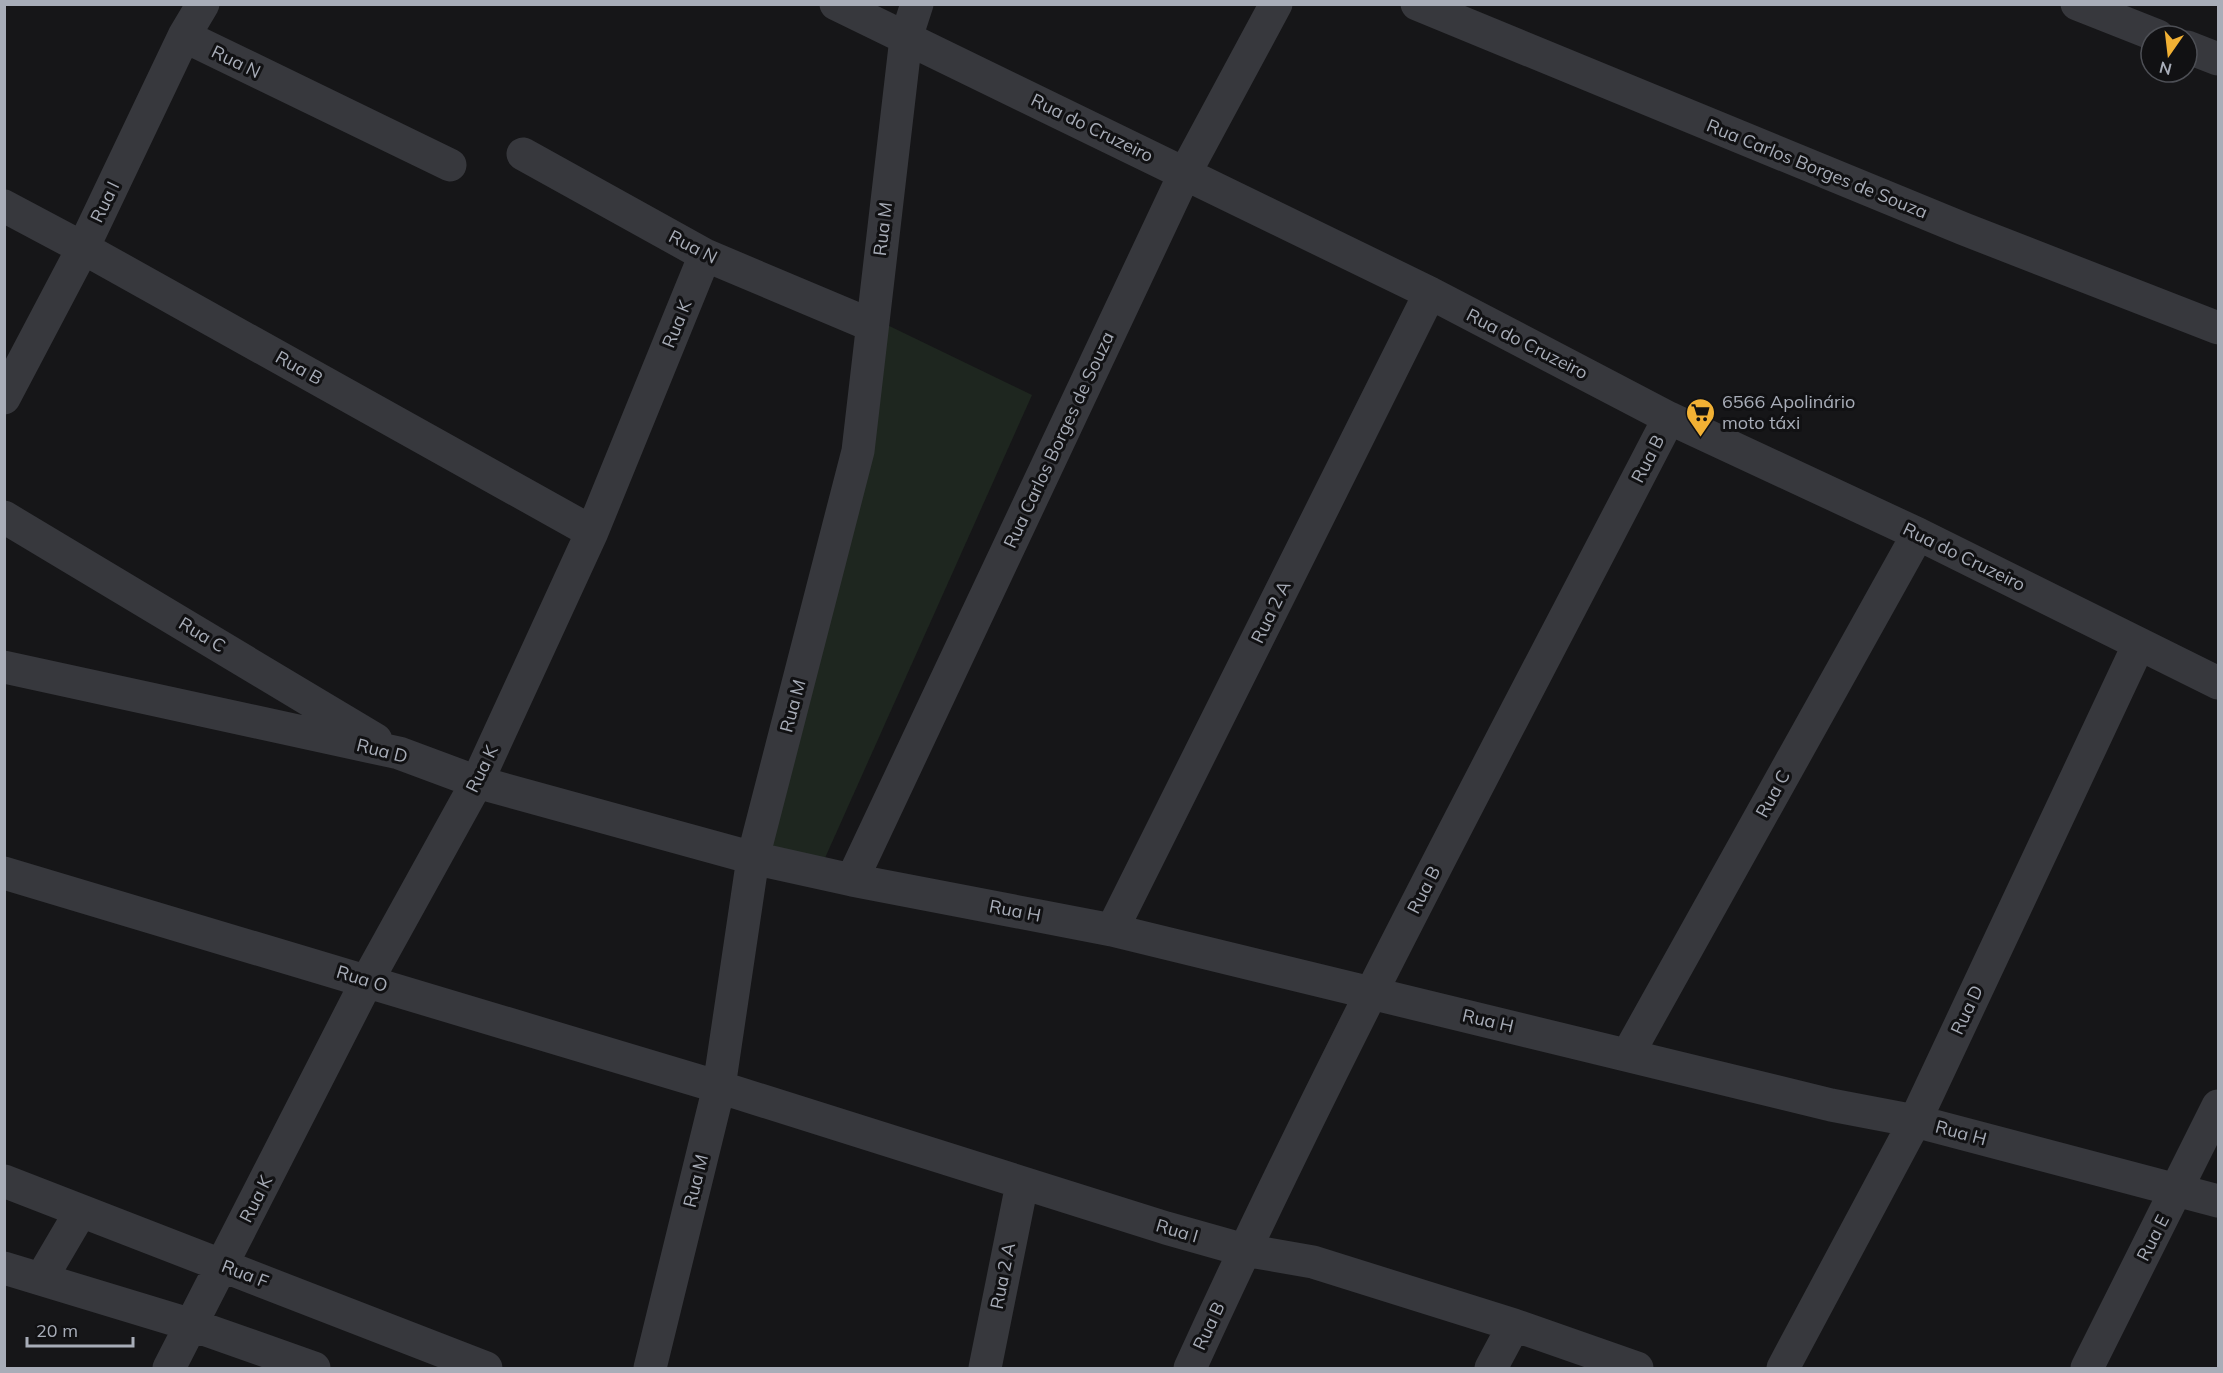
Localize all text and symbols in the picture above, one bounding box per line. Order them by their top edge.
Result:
north arrow [2139,24,2199,84]
street label: Rua N [208,40,265,83]
text: N [2157,57,2174,80]
street label: Rua do Cruzeiro [1027,88,1157,167]
street label: Rua Carlos Borges de Souza [1703,114,1931,223]
street label: Rua I [85,177,124,226]
street label: Rua M [868,201,897,257]
street label: Rua N [665,225,722,269]
street label: Rua K [657,296,697,351]
street label: Rua do Cruzeiro [1463,303,1592,384]
street label: Rua Carlos Borges de Souza [998,328,1119,552]
street label: Rua B [272,345,327,390]
place label: 6566 Apolinário moto táxi [1722,390,1855,434]
supermarket icon: 6566 Apolinário moto táxi [1685,396,1717,438]
street label: Rua B [1626,431,1669,487]
street label: Rua do Cruzeiro [1899,517,2029,596]
street label: Rua 2 A [1246,577,1296,647]
street label: Rua C [175,612,230,657]
street label: Rua M [774,677,811,735]
street label: Rua D [354,733,410,768]
street label: Rua K [460,741,503,796]
street label: Rua C [1750,766,1795,821]
street label: Rua B [1402,862,1445,918]
street label: Rua H [987,894,1043,927]
street label: Rua O [334,960,390,997]
street label: Rua D [1945,981,1988,1038]
street label: Rua H [1460,1003,1516,1038]
street label: Rua H [1933,1115,1989,1150]
street label: Rua M [678,1152,713,1210]
street label: Rua K [234,1171,277,1226]
street label: Rua E [2131,1211,2174,1265]
street label: Rua I [1153,1214,1201,1248]
street label: Rua 2 A [985,1241,1020,1311]
street label: Rua F [218,1254,272,1293]
street label: Rua B [1187,1298,1230,1354]
scale bar [27,1310,134,1348]
text: 20 m [36,1319,78,1342]

